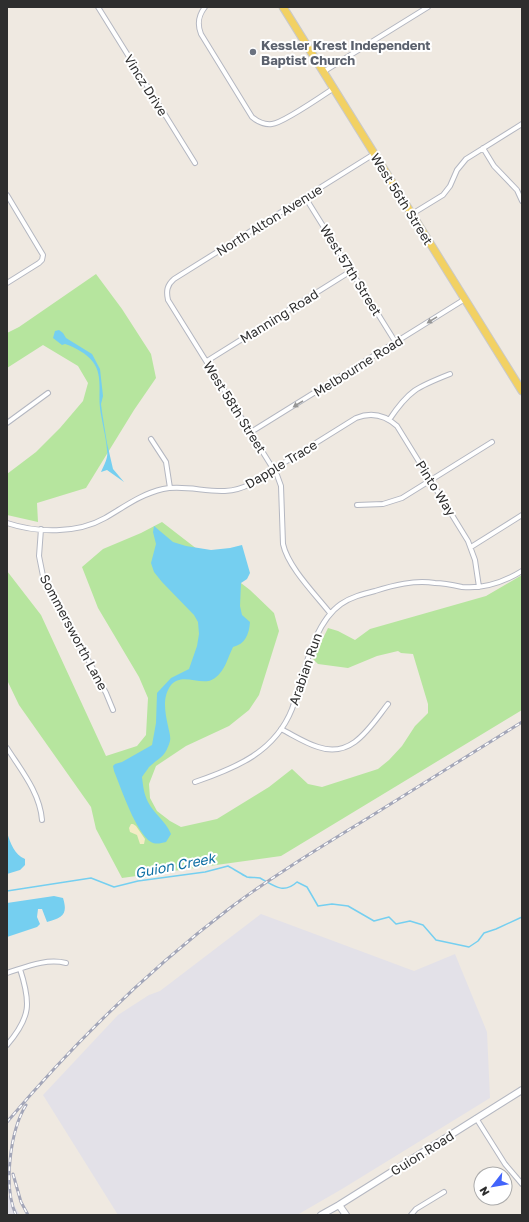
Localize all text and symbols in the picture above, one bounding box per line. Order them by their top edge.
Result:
place label: Kessler Krest Independent Baptist Church [261,37,431,68]
marker: Kessler Krest Independent Baptist Church [248,47,258,57]
street label: Vincz Drive [121,51,171,119]
street label: West 56th Street [367,150,437,248]
street label: North Alton Avenue [213,181,325,259]
street label: West 57th Street [317,222,385,318]
street label: Manning Road [237,286,321,346]
one-way arrow [427,316,437,324]
street label: Melbourne Road [310,332,406,400]
street label: West 58th Street [200,358,270,456]
one-way arrow [292,400,304,407]
street label: Dapple Trace [242,436,320,492]
street label: Pinto Way [413,457,460,519]
street label: Sommersworth Lane [37,571,111,693]
street label: Arabian Run [285,631,325,707]
water label: Guion Creek [133,848,219,881]
street label: Guion Road [387,1127,457,1179]
north arrow [473,1166,513,1206]
text: N [476,1184,492,1198]

